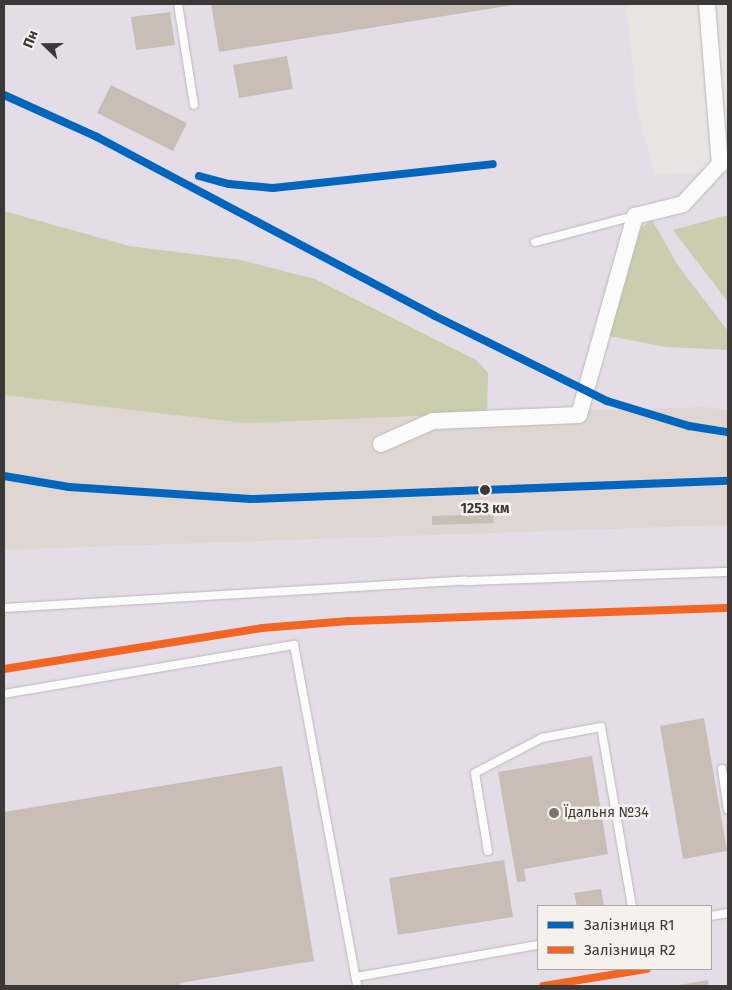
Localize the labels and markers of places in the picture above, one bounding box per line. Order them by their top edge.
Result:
marker: 1253 км [476,481,494,499]
place label: 1253 км [461,501,509,517]
place label: Їдальня №34 [564,805,649,821]
marker: Їдальня №34 [548,807,560,819]

